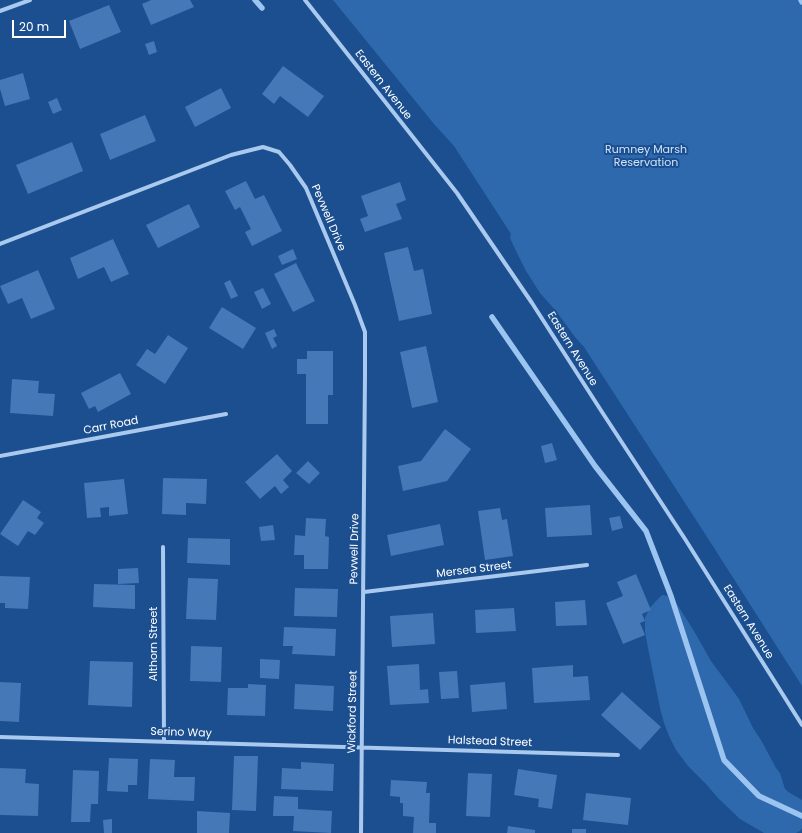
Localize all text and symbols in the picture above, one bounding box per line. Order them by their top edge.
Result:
scale bar [14,12,68,38]
text: 20 m [19,18,49,35]
street label: Eastern Avenue [352,47,414,123]
park label: Rumney Marsh Reservation [605,143,687,169]
street label: Pevwell Drive [308,183,348,253]
street label: Eastern Avenue [544,309,600,389]
street label: Carr Road [82,414,140,438]
street label: Pevwell Drive [348,513,362,585]
street label: Mersea Street [436,559,512,581]
street label: Eastern Avenue [720,582,776,662]
street label: Althorn Street [147,607,161,681]
street label: Wickford Street [346,670,360,754]
street label: Serino Way [150,725,212,741]
street label: Halstead Street [448,734,532,750]

